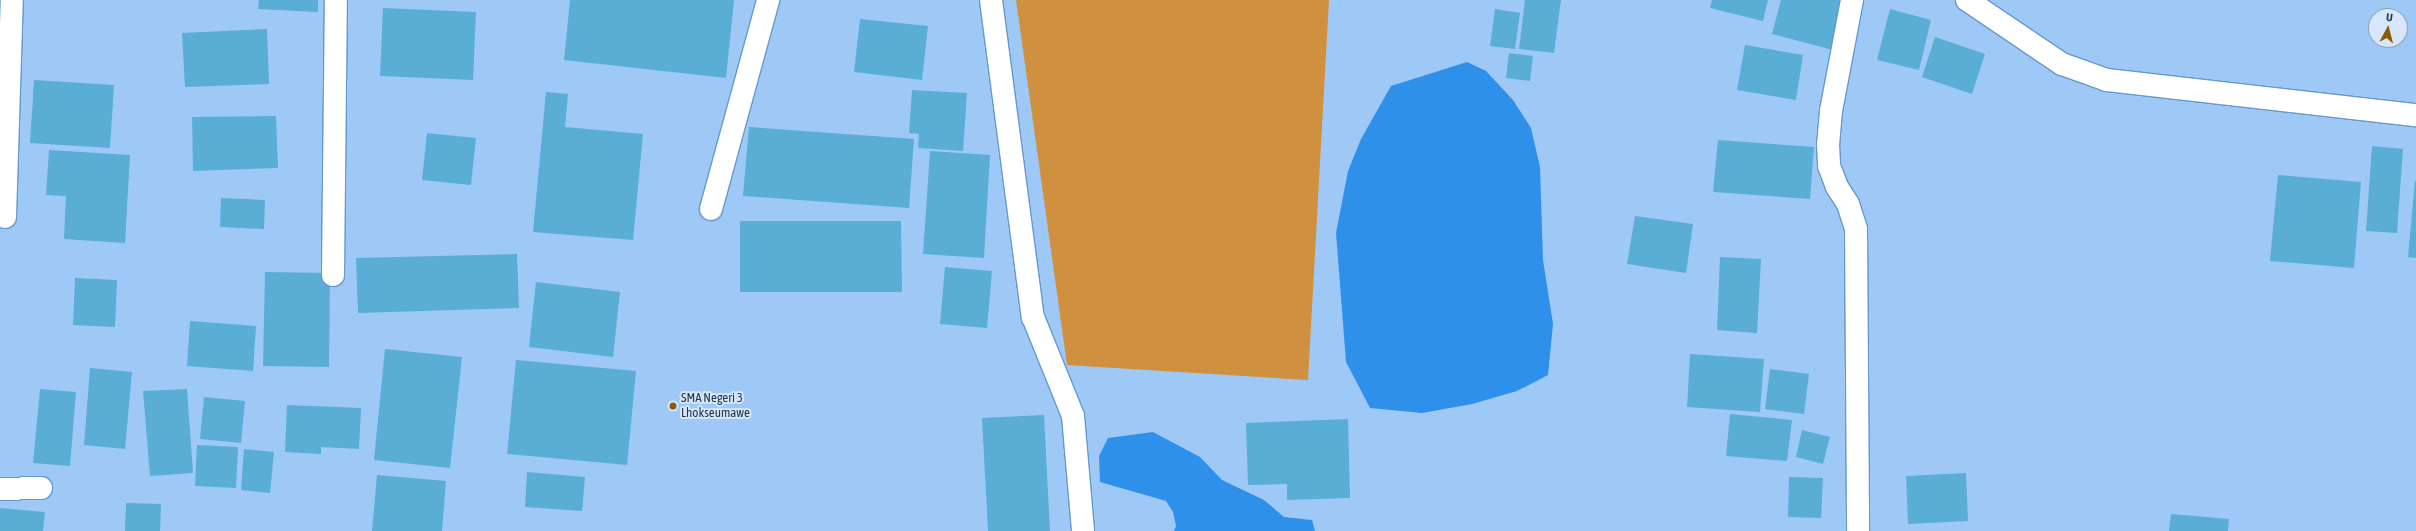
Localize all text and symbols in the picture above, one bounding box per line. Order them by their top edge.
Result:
north arrow [2368,8,2408,48]
text: U [2385,11,2393,23]
place label: SMA Negeri 3 Lhokseumawe [681,391,750,422]
marker: SMA Negeri 3 Lhokseumawe [668,401,678,411]

